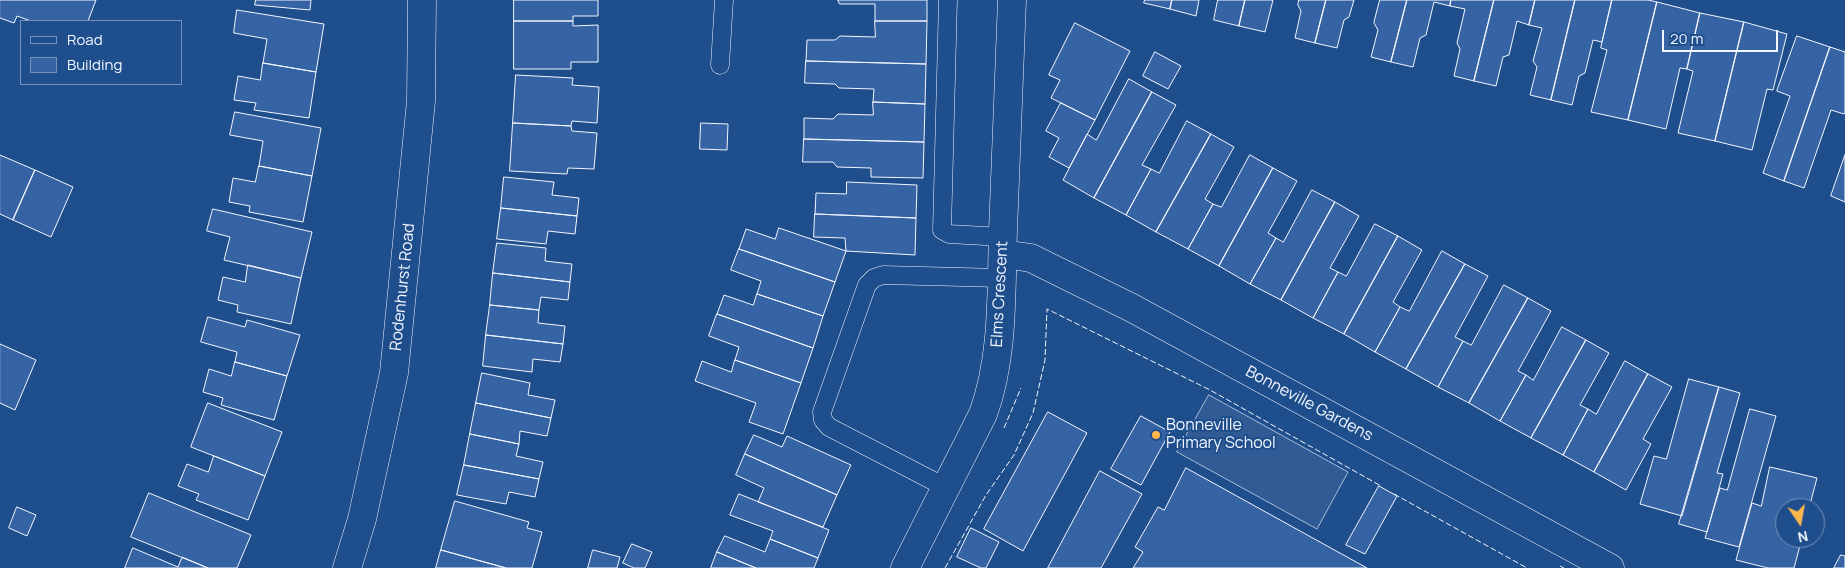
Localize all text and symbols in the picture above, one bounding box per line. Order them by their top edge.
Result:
legend [20,20,182,85]
scale bar [1665,20,1781,52]
text: 20 m [1670,28,1703,49]
text: Road [67,29,103,50]
text: Building [67,54,122,75]
street label: Rodenhurst Road [387,222,419,352]
street label: Elms Crescent [988,240,1012,348]
street label: Bonneville Gardens [1242,362,1376,446]
place label: Bonneville Primary School [1166,416,1276,454]
marker: Bonneville Primary School [1150,429,1162,441]
north arrow [1775,498,1825,548]
text: N [1796,527,1810,548]

